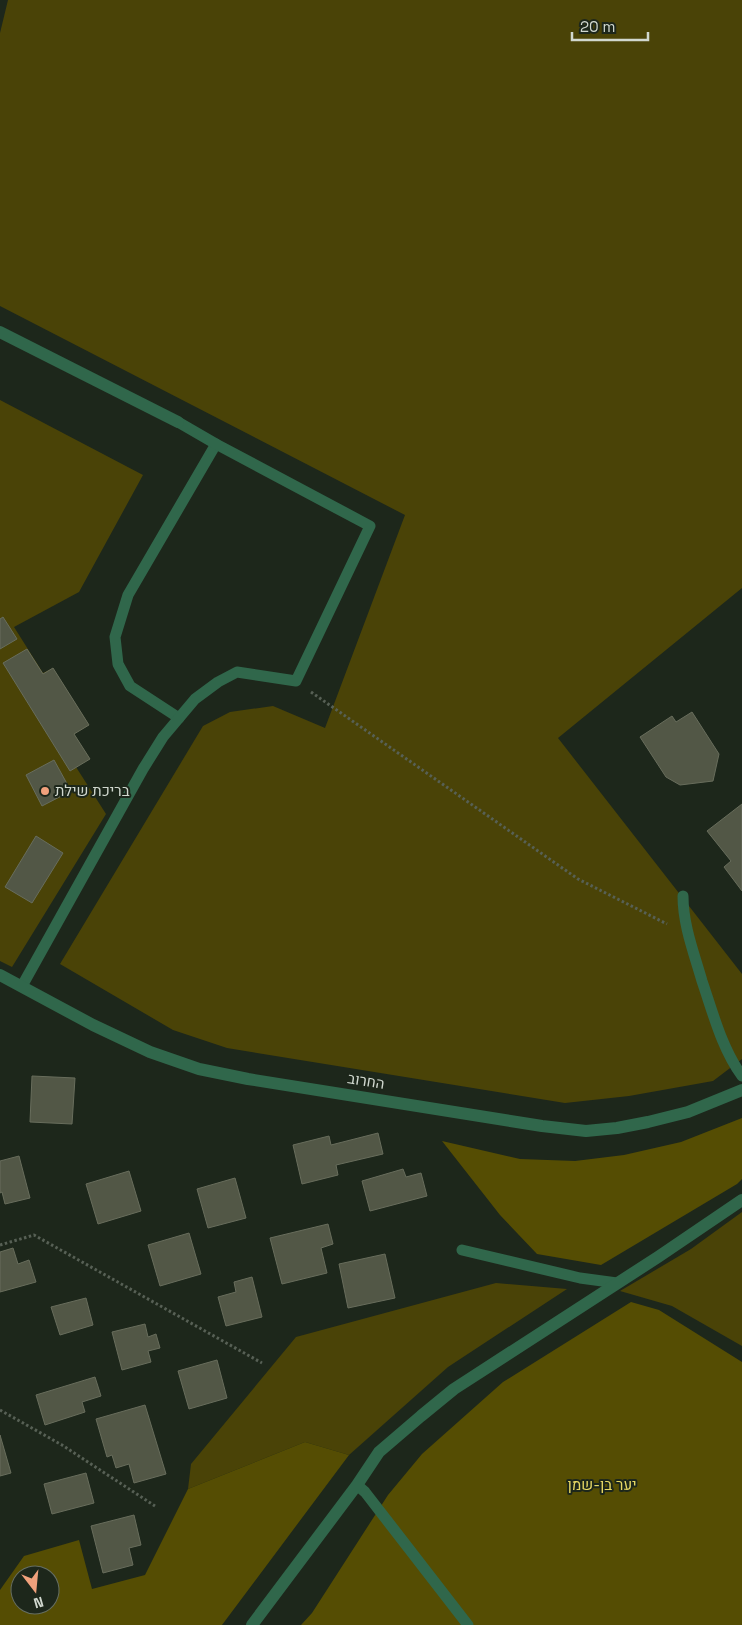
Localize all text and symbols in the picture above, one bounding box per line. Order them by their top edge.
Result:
scale bar [572,10,648,42]
text: 20 m [580,17,615,36]
place label: בריכת שילת [55,781,130,800]
marker: בריכת שילת [39,785,51,797]
street label: החרוב [346,1068,386,1093]
park label: יער בן-שמן [567,1475,637,1494]
north arrow [10,1565,60,1615]
text: N [32,1593,46,1612]

